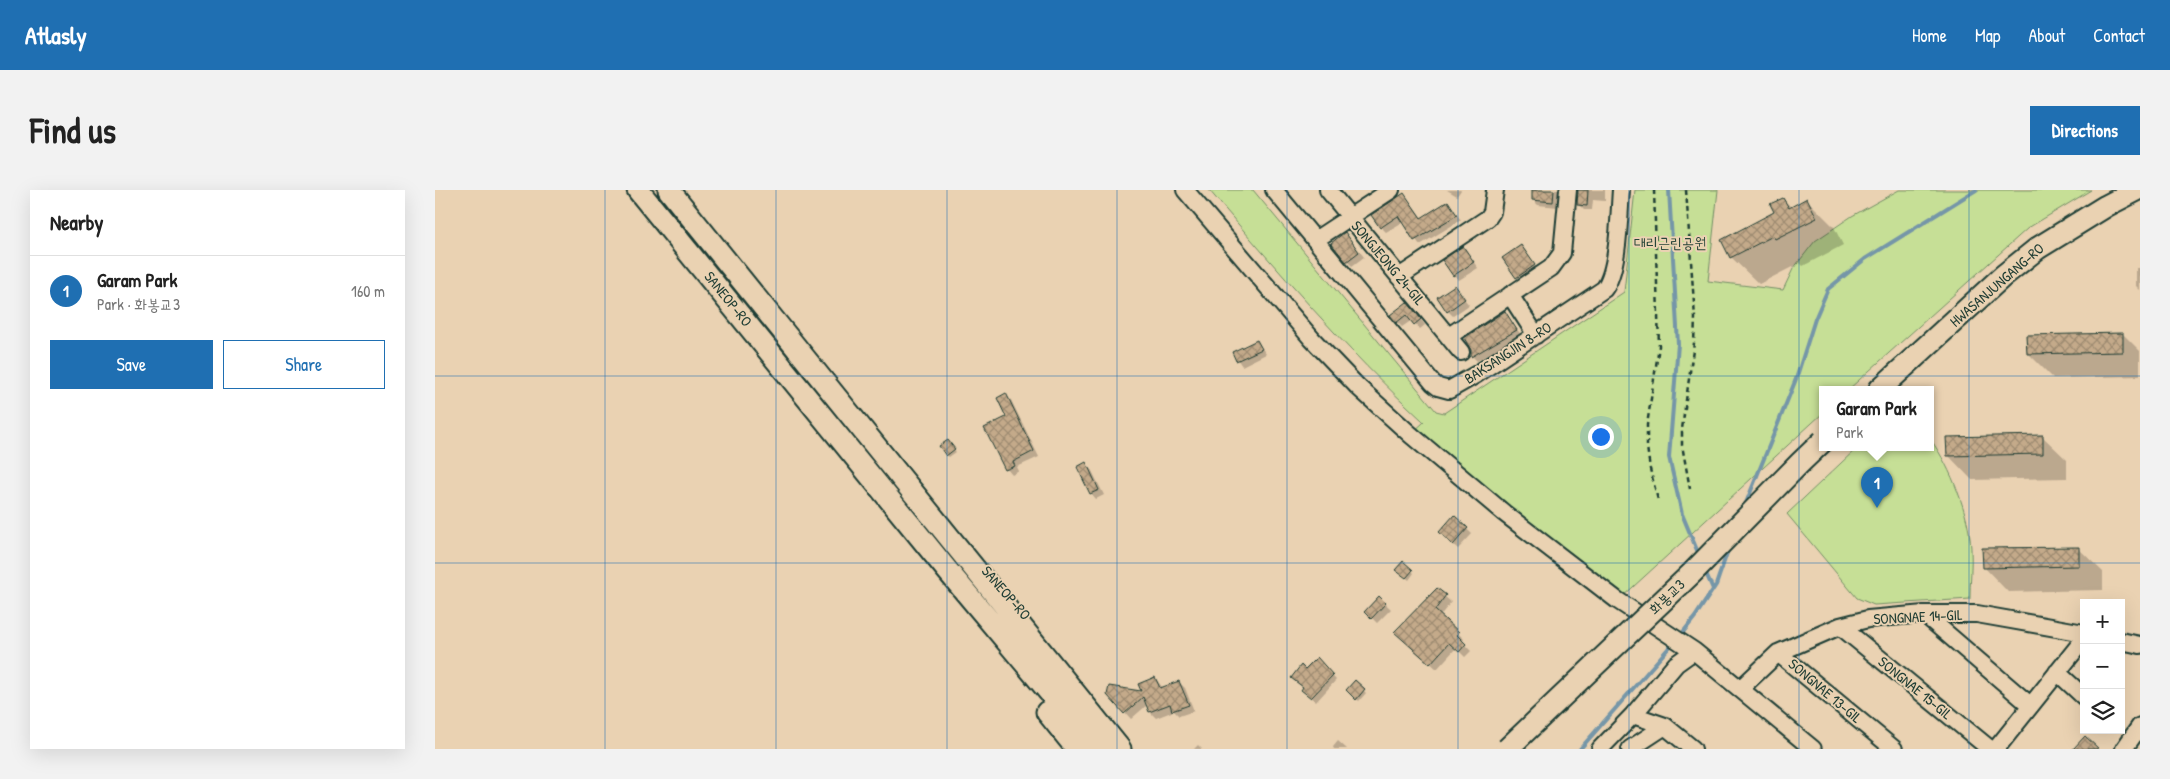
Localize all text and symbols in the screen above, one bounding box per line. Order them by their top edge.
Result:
text: Atlasly [25,19,87,51]
text: Home [1912,23,1947,48]
text: Map [1975,23,2000,48]
text: About [2028,23,2065,48]
text: Contact [2093,23,2145,48]
button: Directions [2030,106,2140,155]
text: Find us [30,107,116,154]
text: Nearby [50,208,103,237]
street label: SONGJEONG 24-GIL [1347,216,1430,310]
park label: 대리근린공원 [1634,232,1706,253]
street label: HWASANJUNGANG-RO [1945,238,2048,331]
text: Garam Park [97,267,177,293]
street label: SANEOP-RO [700,267,757,331]
text: 1 [63,280,69,302]
text: 160 m [351,280,385,302]
text: Park · 화봉교3 [97,293,180,315]
street label: BAKSANGJIN 8-RO [1460,316,1556,389]
button: Save [50,340,213,389]
button: Share [223,340,385,389]
popup [1819,386,1934,451]
text: Garam Park [1836,395,1917,421]
text: Park [1836,421,1863,443]
your location [1588,424,1614,450]
pin: 1 [1861,467,1893,508]
street label: SANEOP-RO [977,561,1036,624]
street label: 화봉교3 [1644,574,1690,619]
map controls [2080,599,2125,734]
button: + [2080,599,2125,644]
street label: SONGNAE 14-GIL [1873,604,1963,629]
button: − [2080,644,2125,689]
street label: SONGNAE 15-GIL [1874,651,1957,724]
street label: SONGNAE 13-GIL [1784,654,1867,728]
button: layers [2080,689,2125,734]

